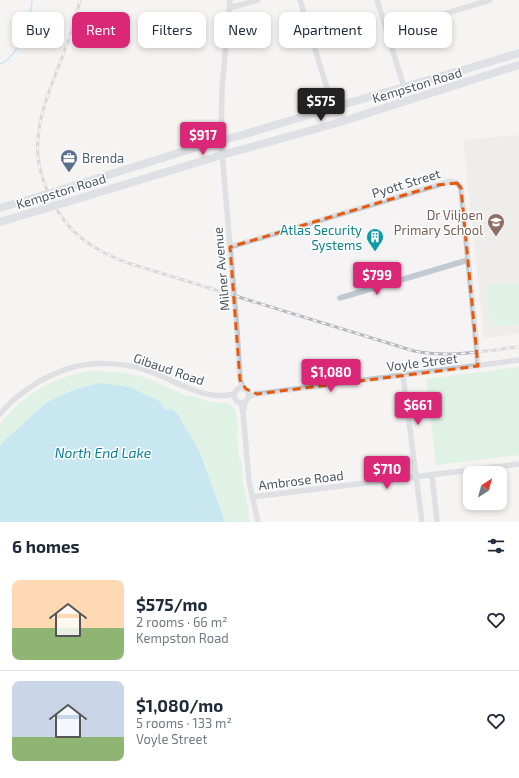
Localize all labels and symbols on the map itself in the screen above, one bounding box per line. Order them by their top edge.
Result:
street label: Kempston Road [370,64,464,106]
pin: $575 [297,88,345,122]
pin: $917 [179,122,227,156]
office icon: Brenda [59,148,79,173]
place label: Brenda [82,150,124,166]
street label: Pyott Street [370,165,442,201]
street label: Kempston Road [14,170,108,212]
place label: Dr Viljoen Primary School [394,207,483,238]
school or university icon: Dr Viljoen Primary School [486,212,506,237]
place label: Atlas Security Systems [280,222,362,253]
street label: Milner Avenue [209,226,233,312]
building icon: Atlas Security Systems [365,227,385,252]
pin: $799 [353,262,401,296]
street label: Gibaud Road [132,349,206,389]
street label: Voyle Street [386,350,458,374]
pin: $1,080 [298,359,364,393]
pin: $661 [394,392,442,426]
water label: North End Lake [55,444,152,461]
pin: $710 [363,456,411,490]
north arrow [463,466,507,510]
street label: Ambrose Road [257,467,345,493]

